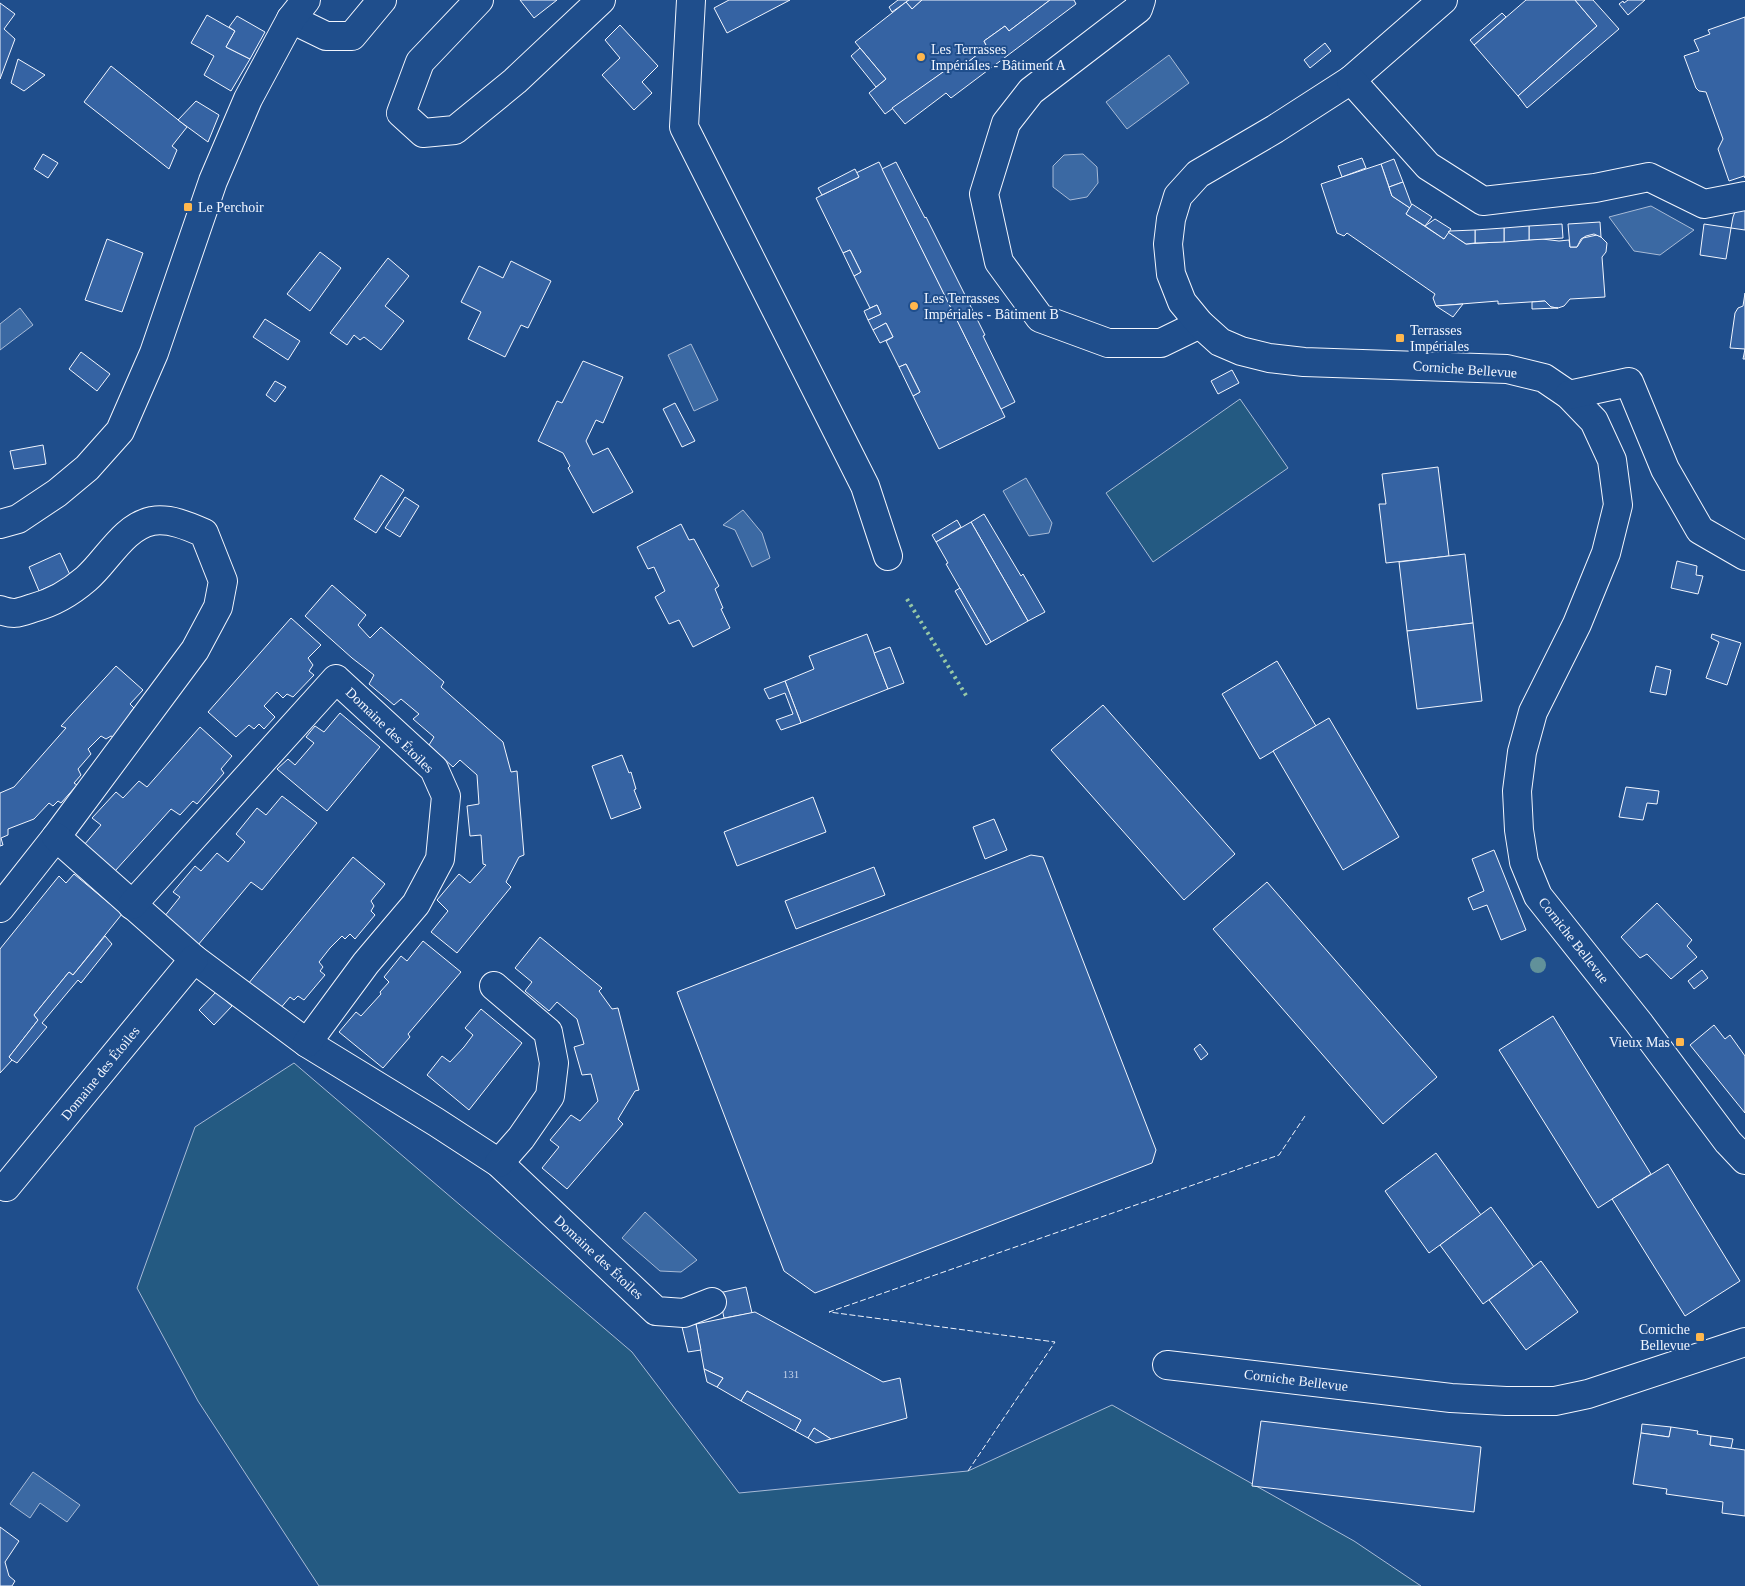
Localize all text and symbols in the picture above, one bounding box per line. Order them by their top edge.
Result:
place label: Les Terrasses Impériales - Bâtiment A [931,42,1067,73]
marker: Les Terrasses Impériales - Bâtiment A [915,51,927,63]
place label: Le Perchoir [198,200,264,215]
marker: Le Perchoir [182,201,194,213]
place label: Les Terrasses Impériales - Bâtiment B [924,291,1059,322]
marker: Les Terrasses Impériales - Bâtiment B [908,300,920,312]
place label: Terrasses Impériales [1410,323,1469,354]
marker: Terrasses Impériales [1394,332,1406,344]
street label: Corniche Bellevue [1412,358,1518,381]
street label: Domaine des Étoiles [343,684,437,776]
street label: Corniche Bellevue [1536,894,1612,986]
street label: Domaine des Étoiles [57,1023,143,1123]
place label: Vieux Mas [1609,1035,1670,1050]
marker: Vieux Mas [1674,1036,1686,1048]
street label: Domaine des Étoiles [551,1212,647,1302]
place label: Corniche Bellevue [1639,1322,1690,1353]
marker: Corniche Bellevue [1694,1331,1706,1343]
street label: Corniche Bellevue [1243,1367,1349,1394]
house number: 131 [783,1368,799,1380]

